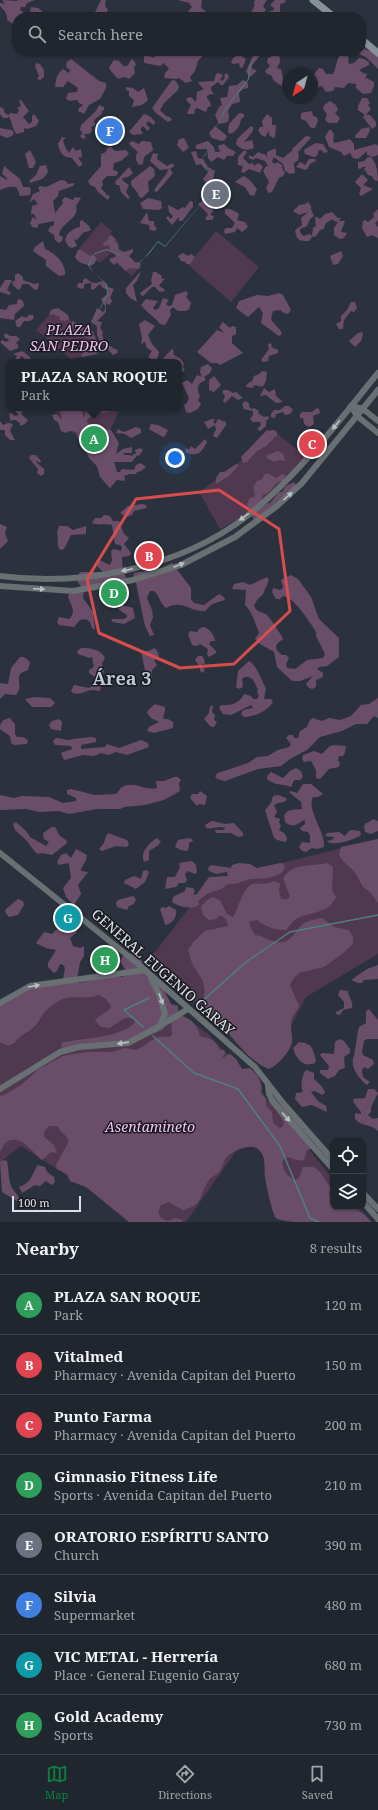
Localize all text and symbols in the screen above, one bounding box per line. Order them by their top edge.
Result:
search box [12,12,366,56]
icon: search [26,23,48,45]
text: Search here [58,24,143,44]
north arrow [282,68,318,104]
pin: F [97,116,123,146]
pin: E [203,179,229,209]
park label: PLAZA SAN PEDRO [30,320,108,355]
popup [6,359,182,411]
text: PLAZA SAN ROQUE [21,366,167,386]
text: Park [21,386,50,404]
one-way arrow [331,420,340,431]
pin: A [81,424,107,454]
pin: C [299,429,325,459]
your location [165,448,185,468]
one-way arrow [283,491,294,500]
one-way arrow [239,513,250,521]
pin: B [136,541,162,571]
one-way arrow [174,561,186,567]
one-way arrow [120,568,133,574]
pin: D [101,578,127,608]
one-way arrow [33,586,45,593]
district label: Área 3 [93,666,151,690]
pin: G [55,903,81,933]
street label: GENERAL EUGENIO GARAY [88,904,239,1039]
pin: H [92,945,118,975]
one-way arrow [28,983,40,989]
one-way arrow [158,993,164,1005]
one-way arrow [117,1040,129,1046]
one-way arrow [282,1112,291,1122]
park label: Asentamineto [104,1117,195,1136]
map controls [330,1138,366,1210]
button: locate [330,1138,366,1174]
button: layers [330,1174,366,1210]
scale bar [12,1194,81,1213]
text: 100 m [18,1195,50,1210]
text: Nearby [16,1237,79,1260]
text: 8 results [310,1239,362,1257]
text: PLAZA SAN ROQUE [54,1286,200,1306]
text: A [24,1296,34,1314]
text: 120 m [325,1296,362,1314]
text: Park [54,1306,83,1324]
text: Vitalmed [54,1346,123,1366]
text: B [25,1356,33,1374]
text: 150 m [325,1356,362,1374]
text: Pharmacy · Avenida Capitan del Puerto [54,1366,296,1384]
text: Punto Farma [54,1406,152,1426]
text: C [25,1416,33,1434]
text: 200 m [325,1416,362,1434]
text: Pharmacy · Avenida Capitan del Puerto [54,1426,296,1444]
text: Gimnasio Fitness Life [54,1466,218,1486]
text: D [24,1476,34,1494]
text: 210 m [325,1476,362,1494]
text: Sports · Avenida Capitan del Puerto [54,1486,272,1504]
text: ORATORIO ESPÍRITU SANTO [54,1526,269,1546]
text: E [25,1536,33,1554]
text: 390 m [325,1536,362,1554]
text: Church [54,1546,99,1564]
text: Silvia [54,1586,97,1606]
text: F [25,1596,33,1614]
text: 480 m [325,1596,362,1614]
text: Supermarket [54,1606,135,1624]
text: VIC METAL - Herrería [54,1646,218,1666]
text: G [24,1656,34,1674]
text: 680 m [325,1656,362,1674]
text: Place · General Eugenio Garay [54,1666,239,1684]
text: Gold Academy [54,1706,163,1726]
text: H [24,1716,34,1734]
text: 730 m [325,1716,362,1734]
text: Sports [54,1726,93,1744]
tab: Map [45,1763,68,1802]
tab: Directions [158,1763,212,1802]
tab: Saved [302,1763,333,1802]

